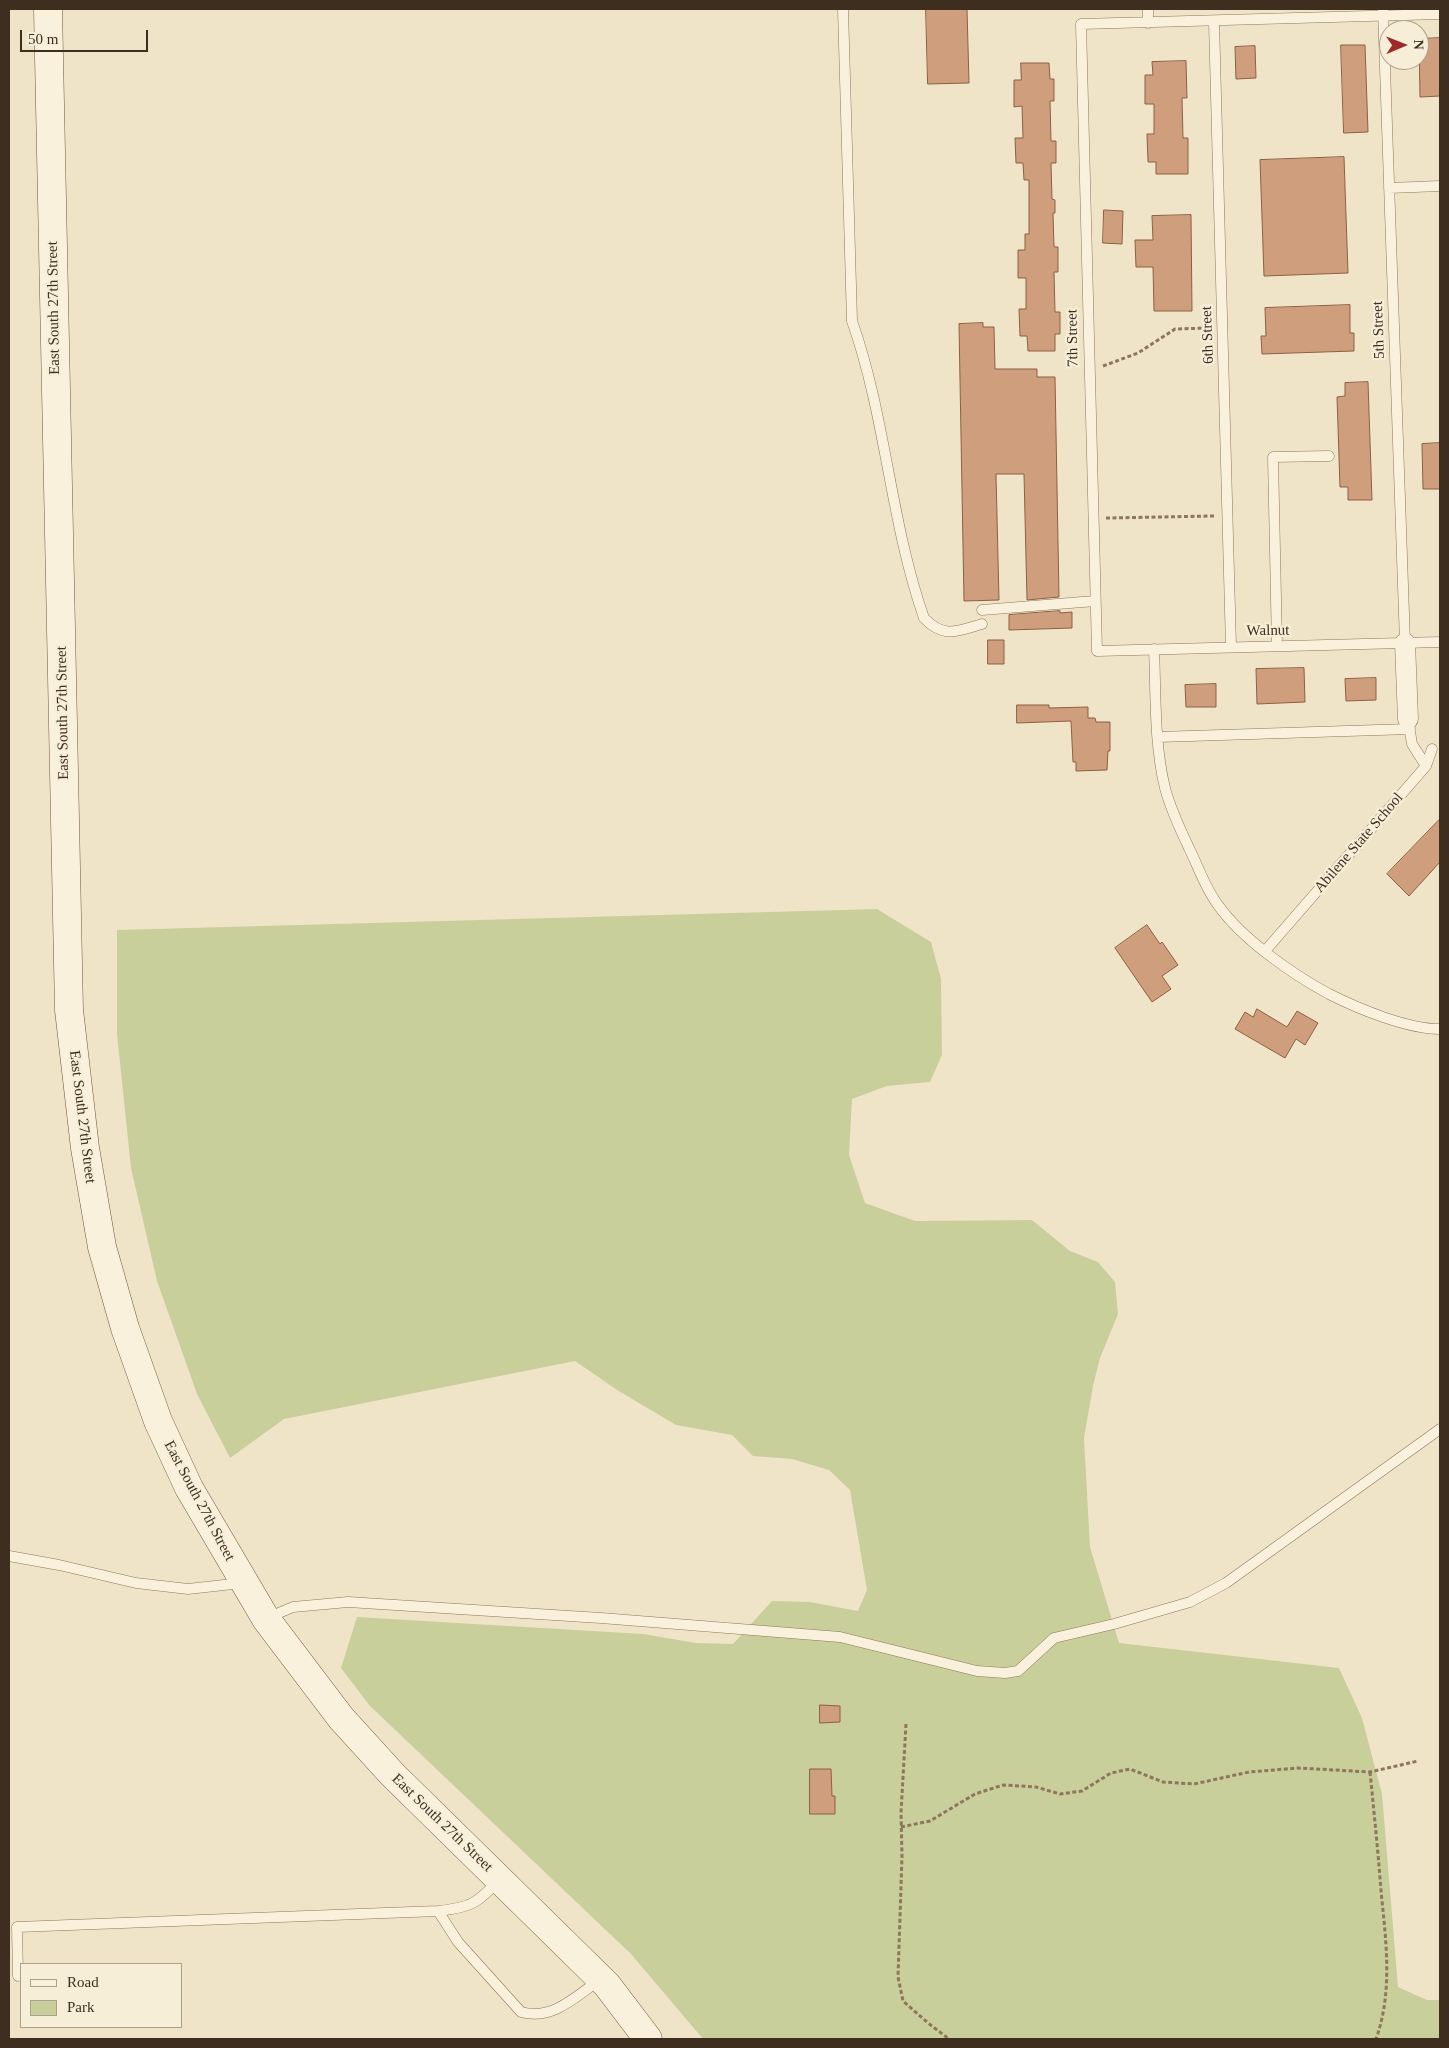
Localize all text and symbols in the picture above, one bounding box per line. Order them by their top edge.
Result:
scale bar [22,20,150,52]
north arrow [1379,20,1429,70]
text: 50 m [28,31,58,47]
text: N [1411,40,1426,50]
street label: East South 27th Street [44,241,64,375]
street label: 5th Street [1369,301,1389,359]
street label: 6th Street [1198,306,1218,364]
street label: 7th Street [1063,309,1083,367]
street label: Walnut [1246,622,1290,640]
street label: East South 27th Street [53,646,73,780]
street label: Abilene State School [1311,789,1407,897]
street label: East South 27th Street [65,1050,99,1184]
street label: East South 27th Street [160,1438,238,1564]
street label: East South 27th Street [388,1770,496,1876]
legend [20,1963,182,2028]
text: Road [67,1974,99,1990]
text: Park [67,1999,95,2015]

